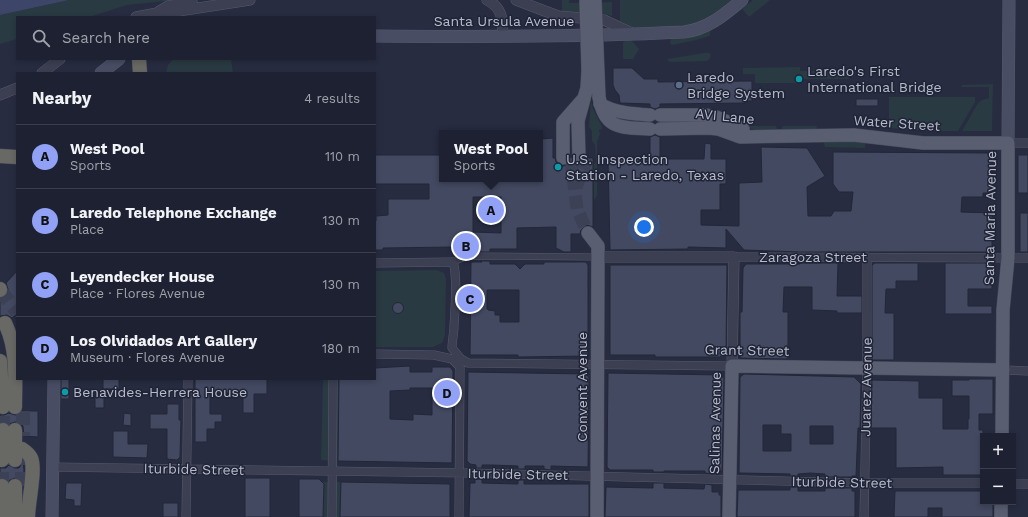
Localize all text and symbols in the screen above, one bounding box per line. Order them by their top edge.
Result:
street label: Santa Ursula Avenue [434,13,574,29]
search box [16,16,376,60]
icon: search [30,27,52,49]
text: Search here [62,29,150,47]
place label: Laredo's First International Bridge [807,63,942,95]
place label: Laredo Bridge System [687,69,785,101]
marker: Laredo's First International Bridge [794,74,804,84]
marker: Laredo Bridge System [674,80,684,90]
text: Nearby [32,88,91,108]
text: 4 results [304,91,360,106]
street label: AVI Lane [695,105,755,127]
street label: Water Street [853,112,941,134]
popup [439,130,543,182]
text: West Pool [70,140,144,158]
text: West Pool [454,140,528,158]
text: A [41,149,49,164]
text: 110 m [325,149,360,164]
place label: U.S. Inspection Station - Laredo, Texas [566,151,724,183]
street label: Santa Maria Avenue [981,151,999,285]
text: Sports [70,158,111,173]
text: Sports [454,158,495,173]
marker: U.S. Inspection Station - Laredo, Texas [553,162,563,172]
pin: A [478,195,504,225]
text: Laredo Telephone Exchange [70,204,277,222]
text: B [41,213,49,228]
text: 130 m [322,213,360,228]
your location [634,217,654,237]
text: Place [70,222,104,237]
pin: B [453,231,479,261]
street label: Zaragoza Street [759,249,867,265]
text: Leyendecker House [70,268,214,286]
text: C [41,277,49,292]
text: 130 m [322,277,360,292]
pin: C [457,284,483,314]
text: Place · Flores Avenue [70,286,205,301]
text: Los Olvidados Art Gallery [70,332,257,350]
street label: Convent Avenue [574,332,590,442]
street label: Juarez Avenue [857,337,875,437]
text: D [40,341,50,356]
text: 180 m [322,341,360,356]
street label: Grant Street [704,341,790,359]
text: Museum · Flores Avenue [70,350,225,365]
street label: Salinas Avenue [706,372,724,474]
pin: D [434,378,460,408]
place label: Benavides-Herrera House [73,384,247,400]
marker: Benavides-Herrera House [60,387,70,397]
map controls [980,433,1016,505]
button: + [980,433,1016,469]
street label: Iturbide Street [144,460,245,478]
street label: Iturbide Street [468,465,569,483]
button: − [980,469,1016,505]
street label: Iturbide Street [792,473,893,491]

